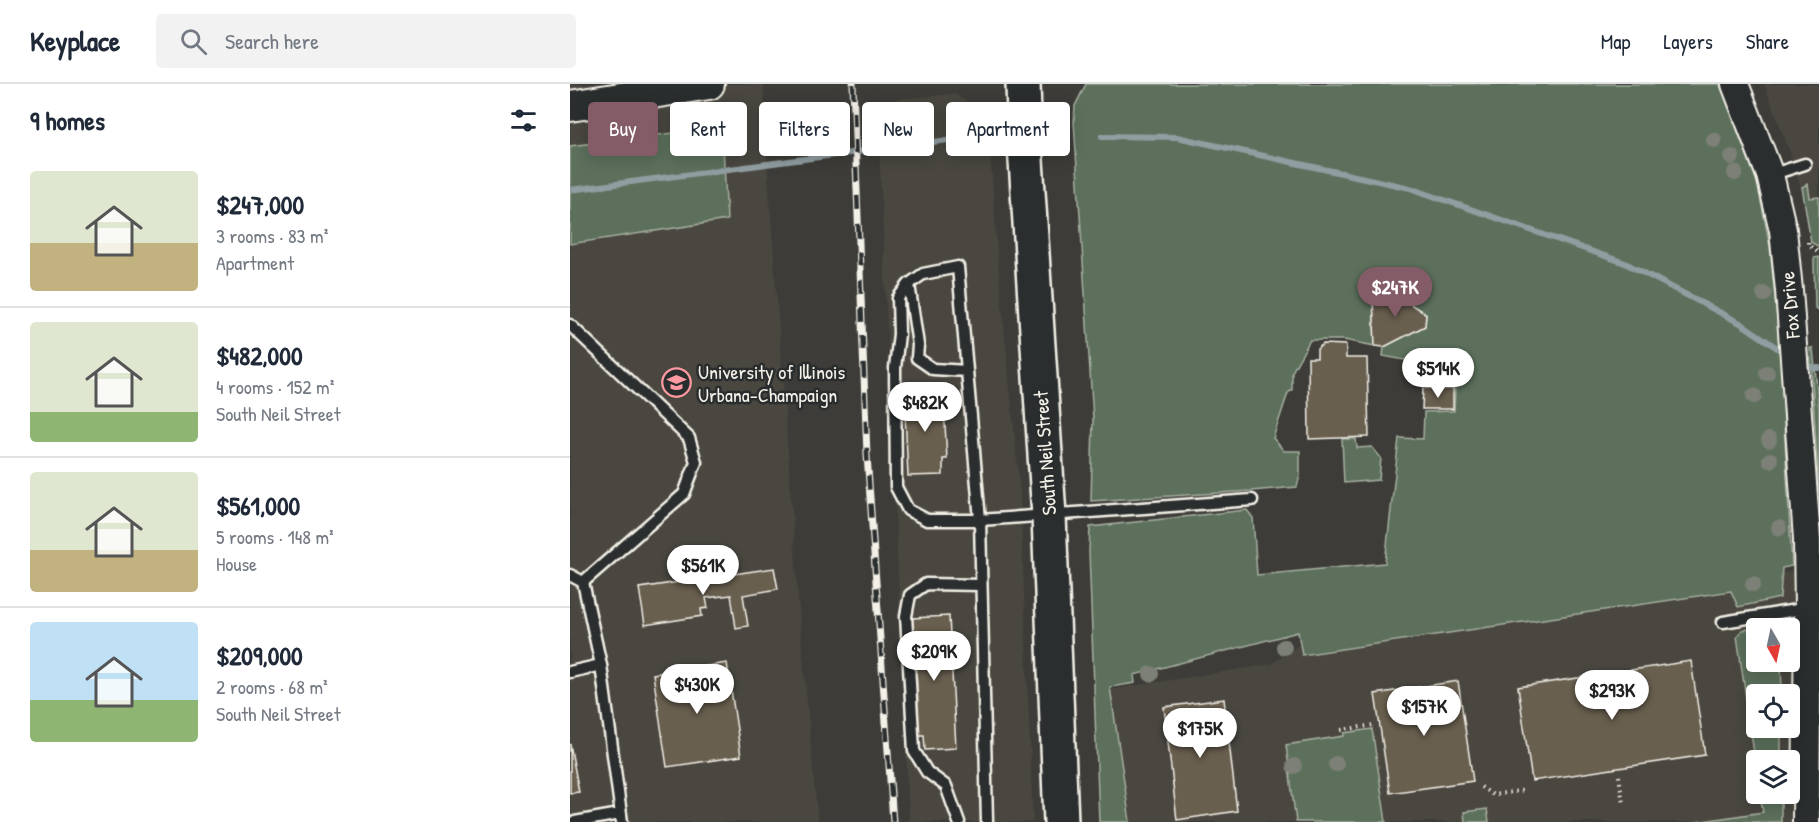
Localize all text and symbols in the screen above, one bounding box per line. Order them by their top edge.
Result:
search box [156,14,576,68]
text: Keyplace [30,22,120,60]
icon: search [177,25,210,58]
text: Search here [225,26,319,56]
text: Map [1601,27,1630,56]
text: Layers [1663,27,1713,56]
text: Share [1746,27,1789,56]
chip: Buy [588,102,658,156]
chip: Rent [670,102,747,156]
chip: Filters [759,102,850,156]
chip: New [862,102,934,156]
chip: Apartment [946,102,1070,156]
text: 9 homes [30,103,105,138]
icon: filters [507,104,540,137]
text: $247,000 [216,187,304,222]
icon: home [78,195,150,267]
text: 3 rooms · 83 m² [216,222,328,249]
text: Apartment [216,249,294,276]
pin: $247K [1353,267,1437,318]
street label: Fox Drive [1773,271,1806,340]
text: $247K [1371,273,1419,300]
text: $482,000 [216,338,303,373]
icon: home [78,346,150,418]
pin: $514K [1396,348,1480,399]
text: $514K [1416,354,1460,381]
place label: University of Illinois Urbana-Champaign [698,358,846,408]
school or university icon: University of Illinois Urbana-Champaign [661,367,693,399]
text: 4 rooms · 152 m² [216,373,334,400]
pin: $482K [883,382,967,433]
text: $482K [902,388,948,415]
street label: South Neil Street [1027,389,1062,516]
text: South Neil Street [216,400,341,427]
text: $561,000 [216,488,300,523]
icon: home [78,496,150,568]
text: 5 rooms · 148 m² [216,523,334,550]
pin: $561K [661,545,745,596]
text: House [216,550,257,577]
text: $561K [681,551,725,578]
north arrow [1746,618,1800,672]
map controls [1746,618,1800,804]
pin: $209K [892,631,976,682]
text: $209K [911,637,957,664]
text: $209,000 [216,638,303,673]
icon: home [78,646,150,718]
pin: $430K [655,664,739,715]
text: $430K [674,670,720,697]
pin: $293K [1570,670,1654,721]
text: 2 rooms · 68 m² [216,673,328,700]
text: $293K [1589,676,1635,703]
button: locate [1746,684,1800,738]
pin: $157K [1382,686,1466,737]
text: $157K [1401,692,1447,719]
text: South Neil Street [216,700,341,727]
pin: $175K [1158,708,1242,759]
text: $175K [1177,714,1223,741]
button: layers [1746,750,1800,804]

